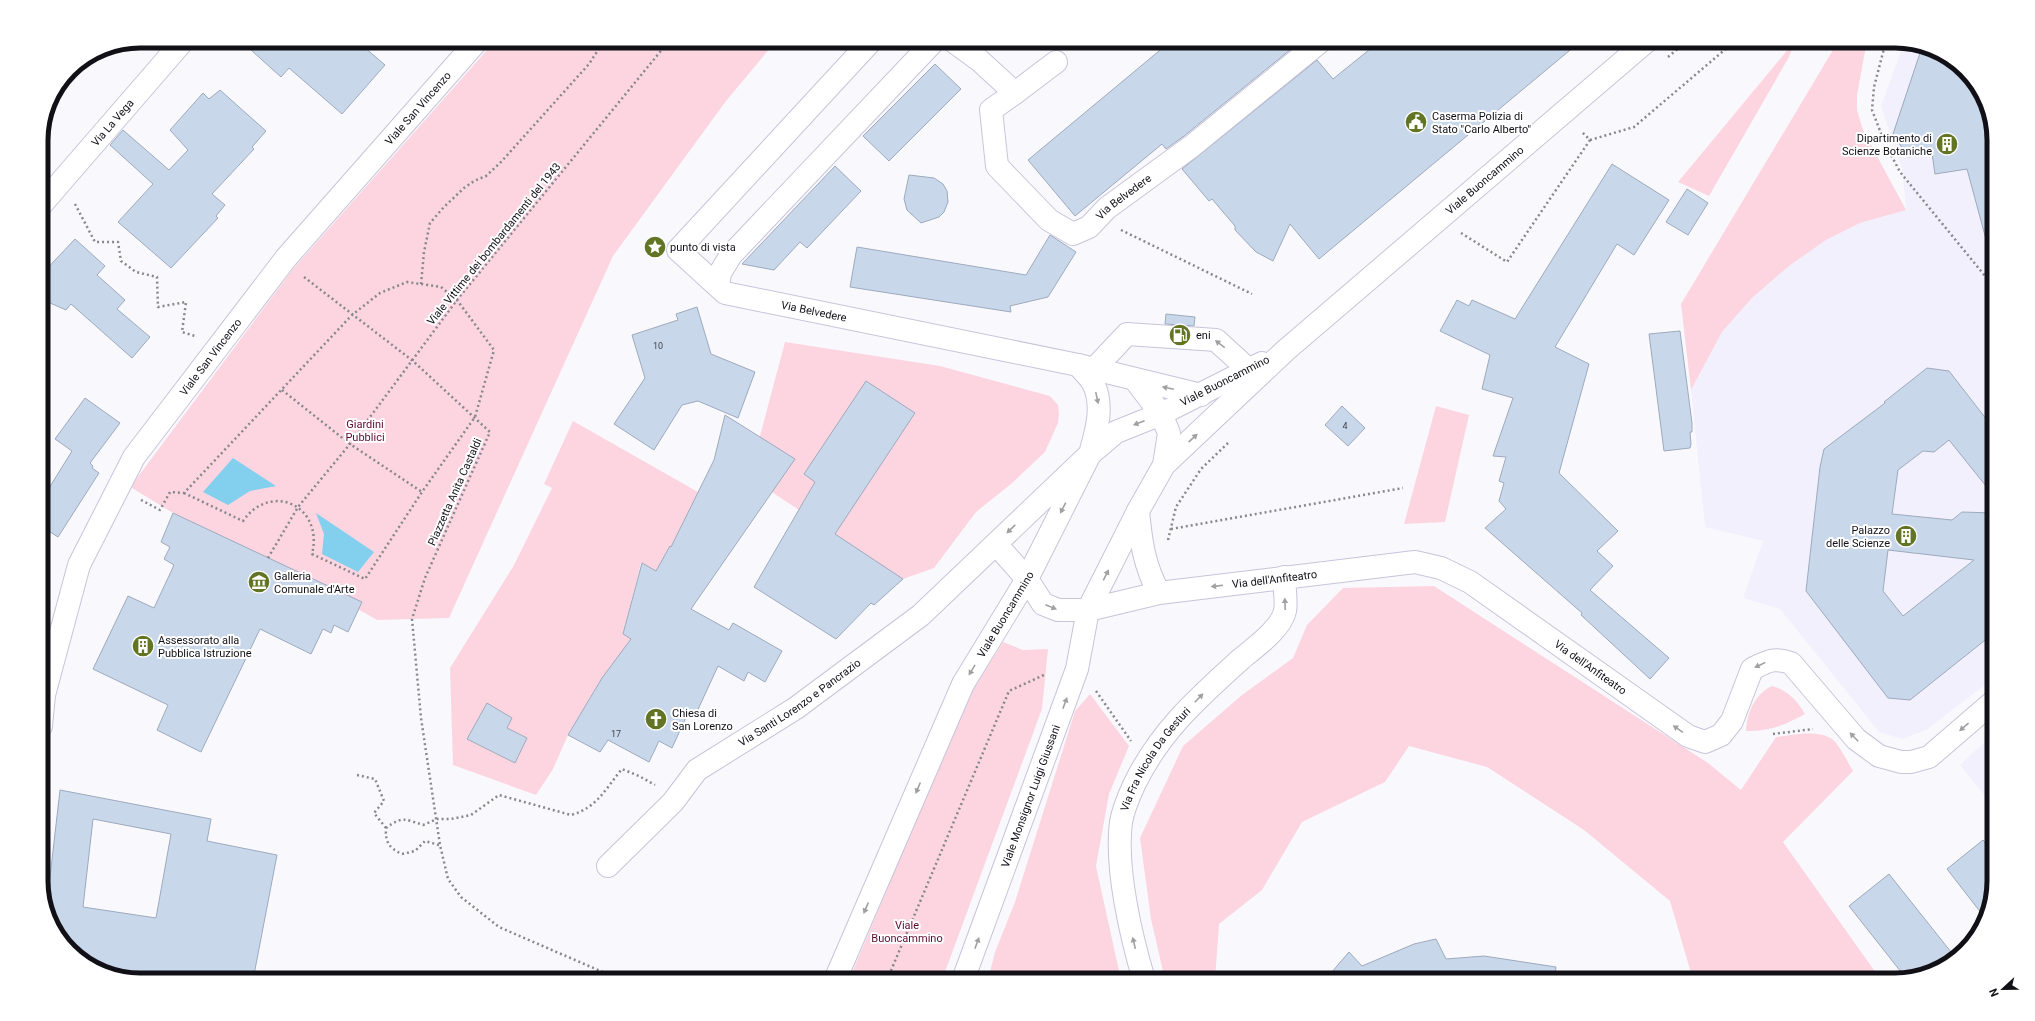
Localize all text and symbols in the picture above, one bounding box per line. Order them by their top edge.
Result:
street label: Viale San Vincenzo [382,69,454,148]
street label: Via La Vega [88,96,136,149]
public building icon: Caserma Polizia di Stato "Carlo Alberto" [1403,109,1429,135]
place label: Caserma Polizia di Stato "Carlo Alberto" [1432,110,1531,136]
building icon: Dipartimento di Scienze Botaniche [1934,131,1960,157]
place label: Dipartimento di Scienze Botaniche [1842,132,1932,158]
street label: Viale Buoncammino [1443,143,1526,217]
street label: Viale Vittime dei bombardamenti del 1943 [424,160,564,328]
street label: Via Belvedere [1093,171,1154,222]
place icon: punto di vista [642,234,668,260]
place label: punto di vista [670,241,736,254]
street label: Via Belvedere [780,298,848,324]
street label: Viale San Vincenzo [177,316,244,398]
fuel station icon: eni [1167,322,1193,348]
place label: eni [1196,329,1211,342]
one-way arrow [1214,340,1225,348]
house number: 10 [653,341,663,351]
street label: Viale Buoncammino [1178,353,1272,409]
one-way arrow [1162,384,1175,390]
one-way arrow [1095,392,1101,404]
park label: Giardini Pubblici [345,418,385,444]
one-way arrow [1132,421,1144,427]
house number: 4 [1342,421,1348,431]
one-way arrow [1188,433,1198,443]
street label: Piazzetta Anita Castaldi [425,436,485,548]
one-way arrow [1059,502,1066,514]
building icon: Palazzo delle Scienze [1893,523,1919,549]
one-way arrow [1006,524,1016,534]
place label: Palazzo delle Scienze [1826,524,1890,550]
street label: Via dell'Anfiteatro [1231,567,1318,591]
museum icon: Galleria Comunale d'Arte [246,569,272,595]
street label: Viale Buoncammino [974,569,1036,660]
one-way arrow [1103,569,1109,581]
place label: Galleria Comunale d'Arte [274,570,355,596]
one-way arrow [1211,583,1223,589]
one-way arrow [1281,598,1288,610]
one-way arrow [1045,604,1056,610]
building icon: Assessorato alla Pubblica Istruzione [130,633,156,659]
place label: Assessorato alla Pubblica Istruzione [158,634,252,660]
street label: Via dell'Anfiteatro [1552,637,1629,697]
street label: Via Santi Lorenzo e Pancrazio [736,656,863,749]
one-way arrow [1754,662,1766,668]
one-way arrow [968,664,975,676]
one-way arrow [1194,693,1204,703]
one-way arrow [1062,697,1068,709]
street label: Via Fra Nicola Da Gesturi [1118,704,1193,813]
church icon: Chiesa di San Lorenzo [643,706,669,732]
place label: Chiesa di San Lorenzo [672,707,733,733]
one-way arrow [1959,722,1970,731]
street label: Viale Monsignor Luigi Giussani [998,723,1063,869]
one-way arrow [1673,726,1683,734]
house number: 17 [611,729,621,739]
one-way arrow [1849,732,1859,742]
one-way arrow [915,783,921,794]
one-way arrow [863,902,869,914]
park label: Viale Buoncammino [871,919,943,945]
one-way arrow [1130,936,1136,949]
one-way arrow [974,937,980,949]
north arrow [1983,969,2023,1009]
text: N [1987,986,2002,999]

